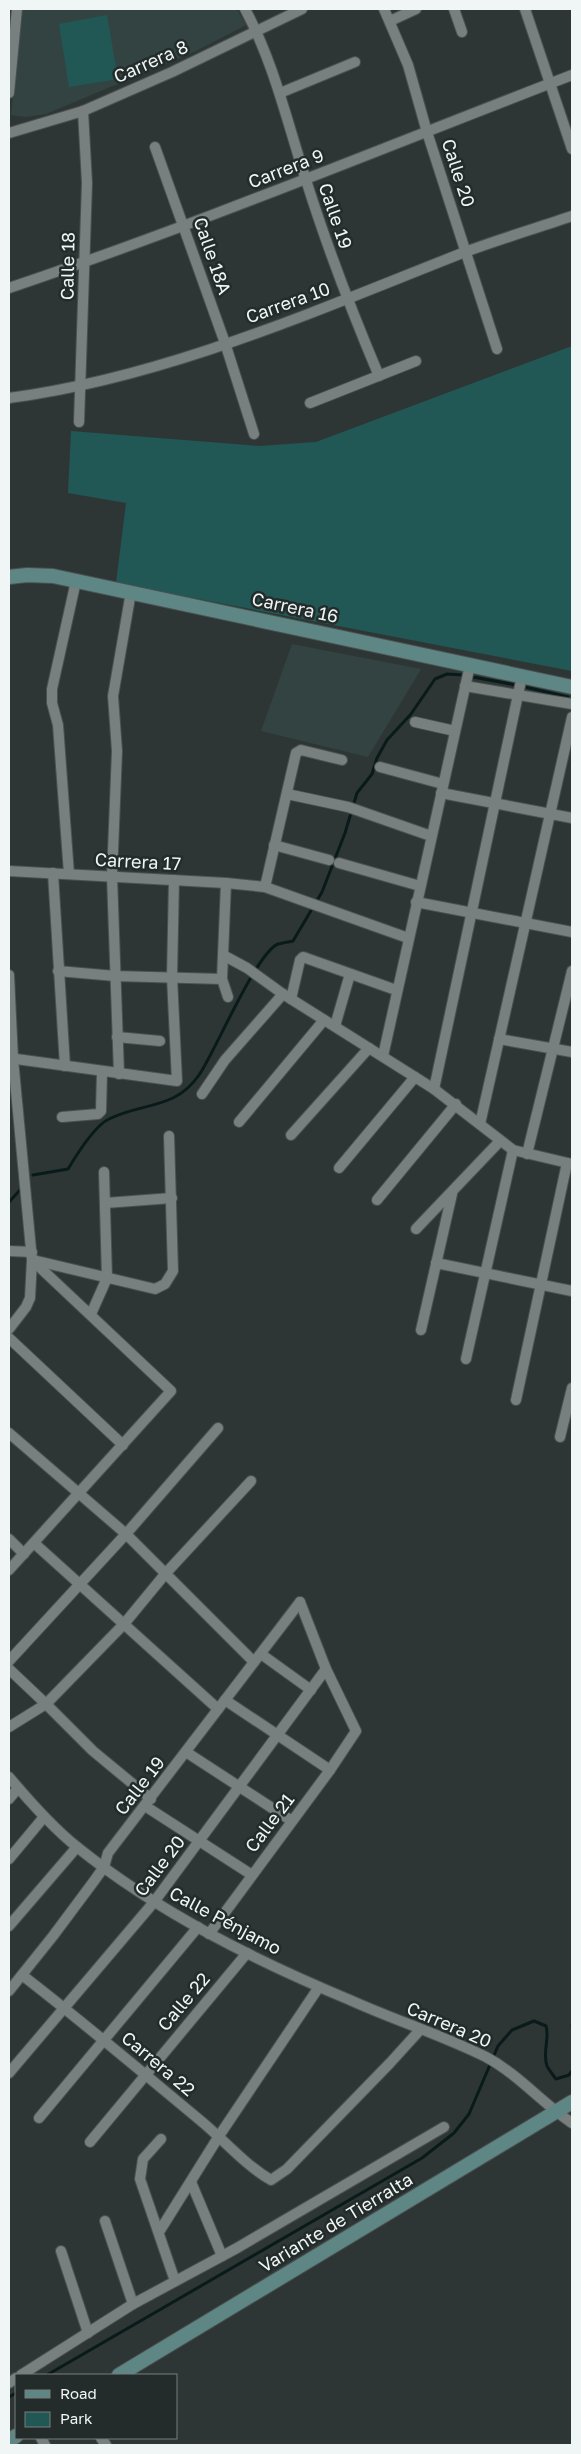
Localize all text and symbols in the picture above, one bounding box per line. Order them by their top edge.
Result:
street label: Carrera 8 [110,35,191,87]
street label: Calle 20 [438,136,480,210]
street label: Carrera 9 [245,144,327,193]
street label: Calle 19 [314,180,357,252]
street label: Calle 18A [189,214,236,297]
street label: Calle 18 [55,232,79,300]
street label: Carrera 10 [242,277,333,327]
street label: Carrera 16 [250,587,340,627]
street label: Carrera 17 [94,848,182,874]
street label: Calle 19 [110,1752,169,1819]
street label: Calle 21 [240,1788,299,1856]
street label: Calle 20 [129,1831,189,1900]
street label: Calle Pénjamo [166,1881,285,1959]
street label: Calle 22 [152,1968,214,2035]
street label: Carrera 20 [404,1996,495,2052]
street label: Carrera 22 [117,2026,200,2100]
street label: Variante de Tierralta [255,2168,416,2277]
legend [15,2374,178,2439]
text: Road [60,2384,97,2402]
text: Park [60,2409,93,2427]

